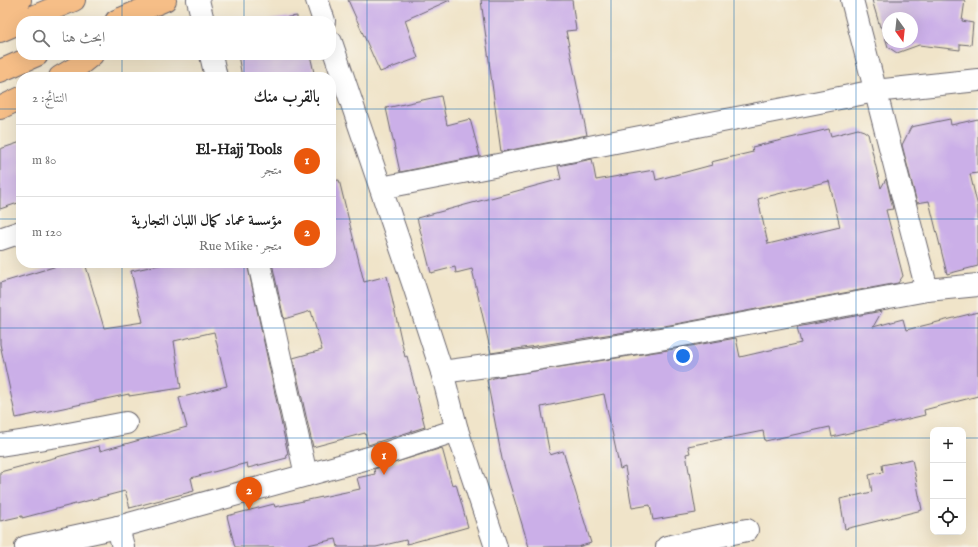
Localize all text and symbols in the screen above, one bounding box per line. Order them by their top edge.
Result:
north arrow [882,12,918,48]
search box [16,16,336,60]
icon: search [30,27,52,49]
text: ابحث هنا [62,28,105,47]
text: بالقرب منك [253,87,320,108]
text: النتائج: 2 [32,90,67,107]
text: El-Hajj Tools [196,140,282,159]
text: 80 m [32,152,56,169]
text: 1 [305,152,309,169]
text: متجر [261,162,282,179]
text: مؤسسة عماد كمال اللبان التجارية [132,211,282,230]
text: 120 m [32,224,62,241]
text: 2 [304,224,310,241]
text: متجر · Rue Mike [199,238,282,255]
your location [673,346,693,366]
map controls [930,427,966,535]
button: + [930,427,966,463]
pin: 1 [371,442,397,475]
button: − [930,463,966,499]
pin: 2 [236,477,262,510]
button: locate [930,499,966,535]

